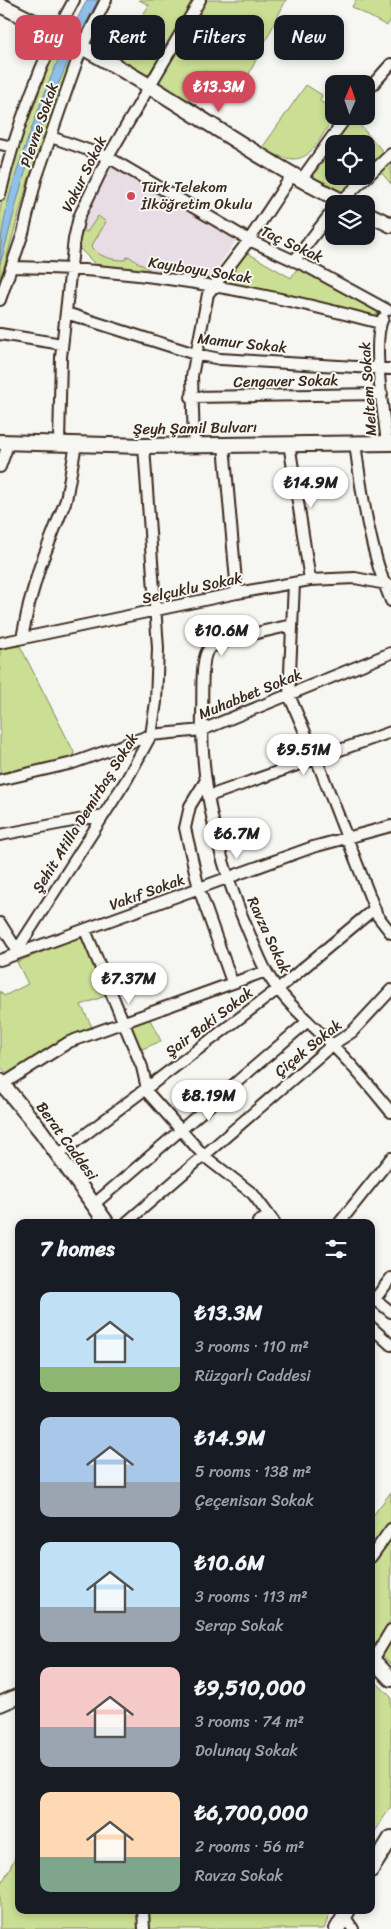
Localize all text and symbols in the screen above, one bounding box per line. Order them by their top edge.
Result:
chip: Buy [15,15,81,60]
chip: Rent [91,15,165,60]
chip: Filters [175,15,264,60]
chip: New [274,15,344,60]
pin: ₺13.3M [178,70,260,113]
text: ₺13.3M [193,72,245,101]
north arrow [325,75,375,125]
map controls [325,75,375,245]
street label: Plevne Sokak [12,79,66,171]
street label: Vakur Sokak [54,131,114,216]
button: locate [325,135,375,185]
place label: Türk Telekom İlköğretim Okulu [140,174,252,217]
marker: Türk Telekom İlköğretim Okulu [125,190,137,202]
button: layers [325,195,375,245]
street label: Taç Sokak [256,218,328,270]
street label: Kayıboyu Sokak [146,249,255,291]
street label: Mamur Sokak [196,325,289,361]
street label: Meltem Sokak [352,341,384,437]
street label: Cengaver Sokak [233,367,339,395]
street label: Şeyh Şamil Bulvarı [133,414,257,442]
pin: ₺14.9M [270,466,352,509]
text: ₺14.9M [284,468,338,497]
street label: Selçuklu Sokak [140,565,244,611]
pin: ₺10.6M [181,614,263,657]
text: ₺10.6M [196,616,248,645]
street label: Muhabbet Sokak [194,661,306,727]
street label: Şehit Atilla Demirbaş Sokak [25,727,146,898]
pin: ₺9.51M [263,734,345,776]
text: ₺9.51M [277,735,331,764]
pin: ₺6.7M [202,818,272,860]
text: ₺6.7M [215,819,259,848]
street label: Vakıf Sokak [106,866,188,918]
street label: Ravza Sokak [240,892,299,979]
pin: ₺7.37M [88,962,170,1005]
text: ₺7.37M [102,964,156,993]
street label: Şair Baki Sokak [159,980,259,1064]
street label: Çiçek Sokak [268,1012,348,1084]
pin: ₺8.19M [168,1080,250,1122]
text: ₺8.19M [182,1081,236,1110]
street label: Berat Caddesi [29,1096,105,1187]
text: 7 homes [40,1230,115,1268]
icon: filters [322,1235,350,1263]
text: ₺13.3M [195,1294,262,1332]
icon: home [80,1312,140,1372]
text: 3 rooms · 110 m² [195,1332,309,1361]
text: Rüzgarlı Caddesi [195,1361,311,1390]
text: ₺14.9M [195,1419,265,1457]
icon: home [80,1437,140,1497]
text: 5 rooms · 138 m² [195,1457,311,1486]
text: Çeçenisan Sokak [195,1486,314,1515]
text: ₺10.6M [195,1544,264,1582]
icon: home [80,1562,140,1622]
text: 3 rooms · 113 m² [195,1582,307,1611]
text: Serap Sokak [195,1611,283,1640]
text: ₺9,510,000 [195,1669,306,1707]
icon: home [80,1687,140,1747]
text: 3 rooms · 74 m² [195,1707,304,1736]
text: Dolunay Sokak [195,1736,298,1765]
text: ₺6,700,000 [195,1794,308,1832]
icon: home [80,1812,140,1872]
text: 2 rooms · 56 m² [195,1832,304,1861]
text: Ravza Sokak [195,1861,283,1890]

